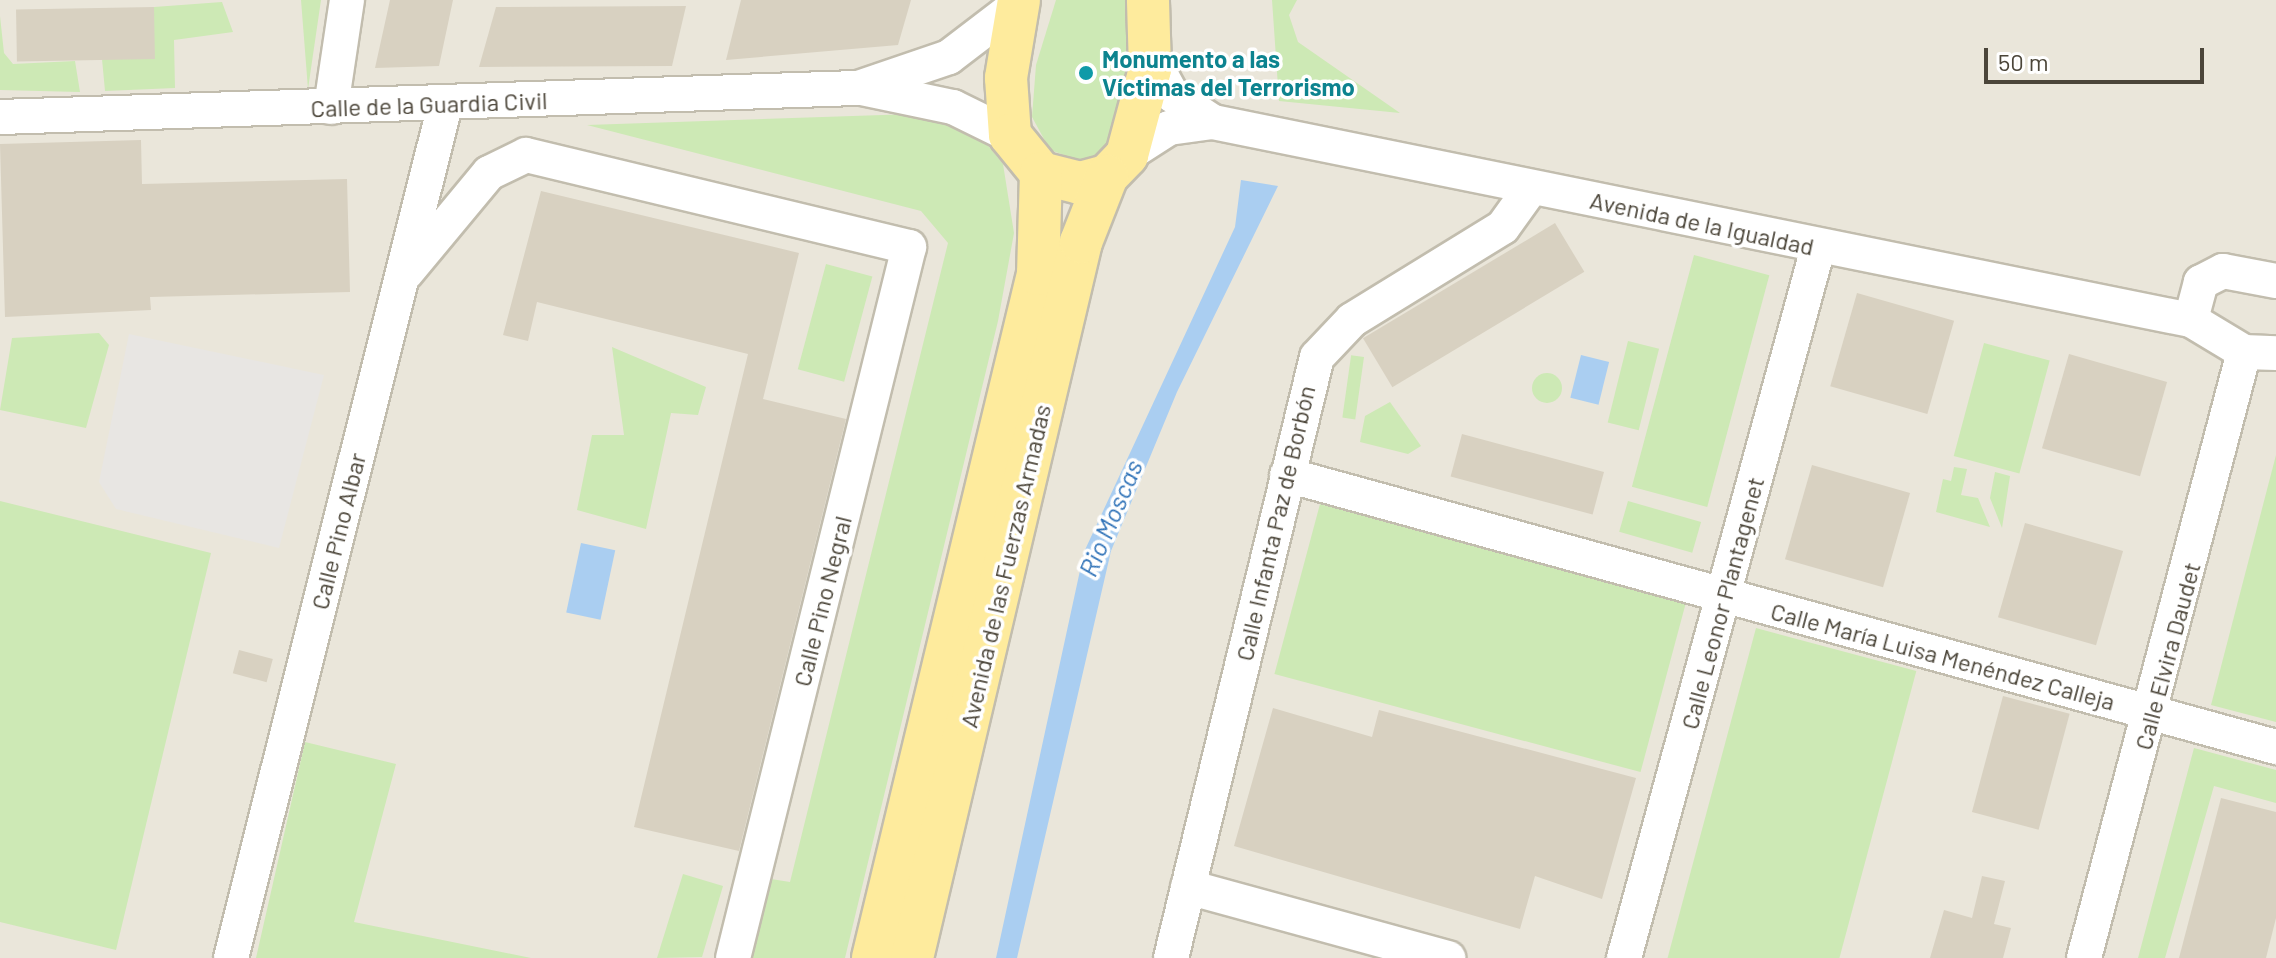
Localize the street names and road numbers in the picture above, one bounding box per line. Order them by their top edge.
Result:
street label: Calle de la Guardia Civil [310,85,548,123]
street label: Avenida de la Igualdad [1587,185,1817,261]
street label: Calle Infanta Paz de Borbón [1229,383,1321,663]
street label: Avenida de las Fuerzas Armadas [954,401,1056,731]
street label: Calle Pino Albar [305,450,371,612]
street label: Calle Leonor Plantagenet [1674,474,1770,732]
street label: Calle Pino Negral [787,513,857,689]
street label: Calle Elvira Daudet [2128,559,2206,753]
street label: Calle María Luisa Menéndez Calleja [1768,596,2118,716]

